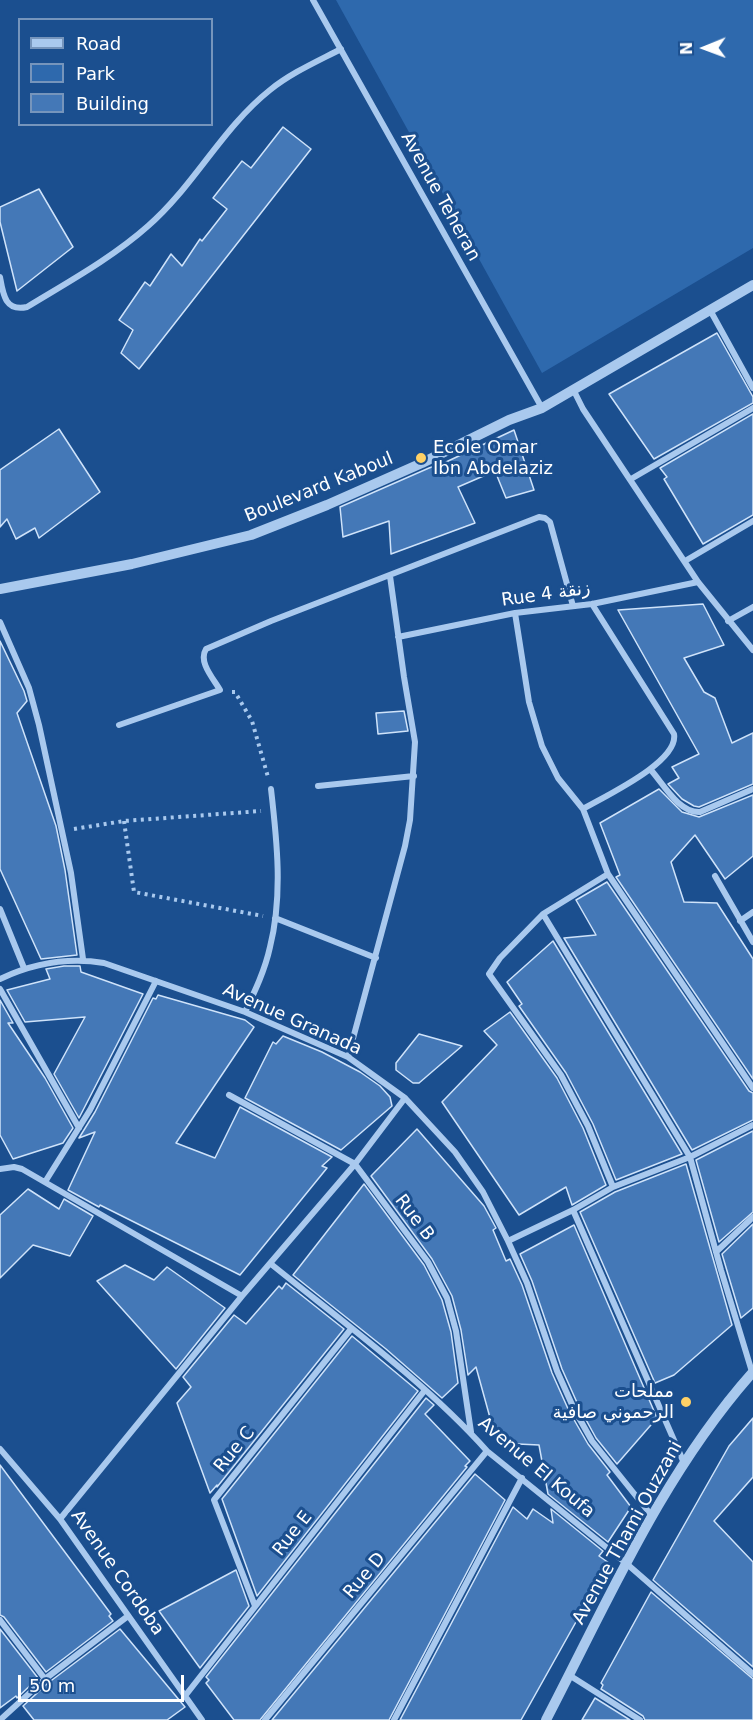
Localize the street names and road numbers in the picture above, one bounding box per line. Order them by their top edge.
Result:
street label: Avenue Teheran [396,129,484,265]
street label: Boulevard Kaboul [242,448,396,528]
street label: Rue 4 زنقة [500,578,592,612]
street label: Avenue Granada [219,980,365,1060]
street label: Rue B [390,1191,438,1245]
street label: Avenue El Koufa [473,1413,599,1523]
street label: Rue C [210,1423,260,1477]
street label: Avenue Thami Ouzzani [569,1438,687,1628]
street label: Avenue Cordoba [66,1506,168,1640]
street label: Rue E [269,1507,317,1561]
street label: Rue D [339,1548,391,1604]

